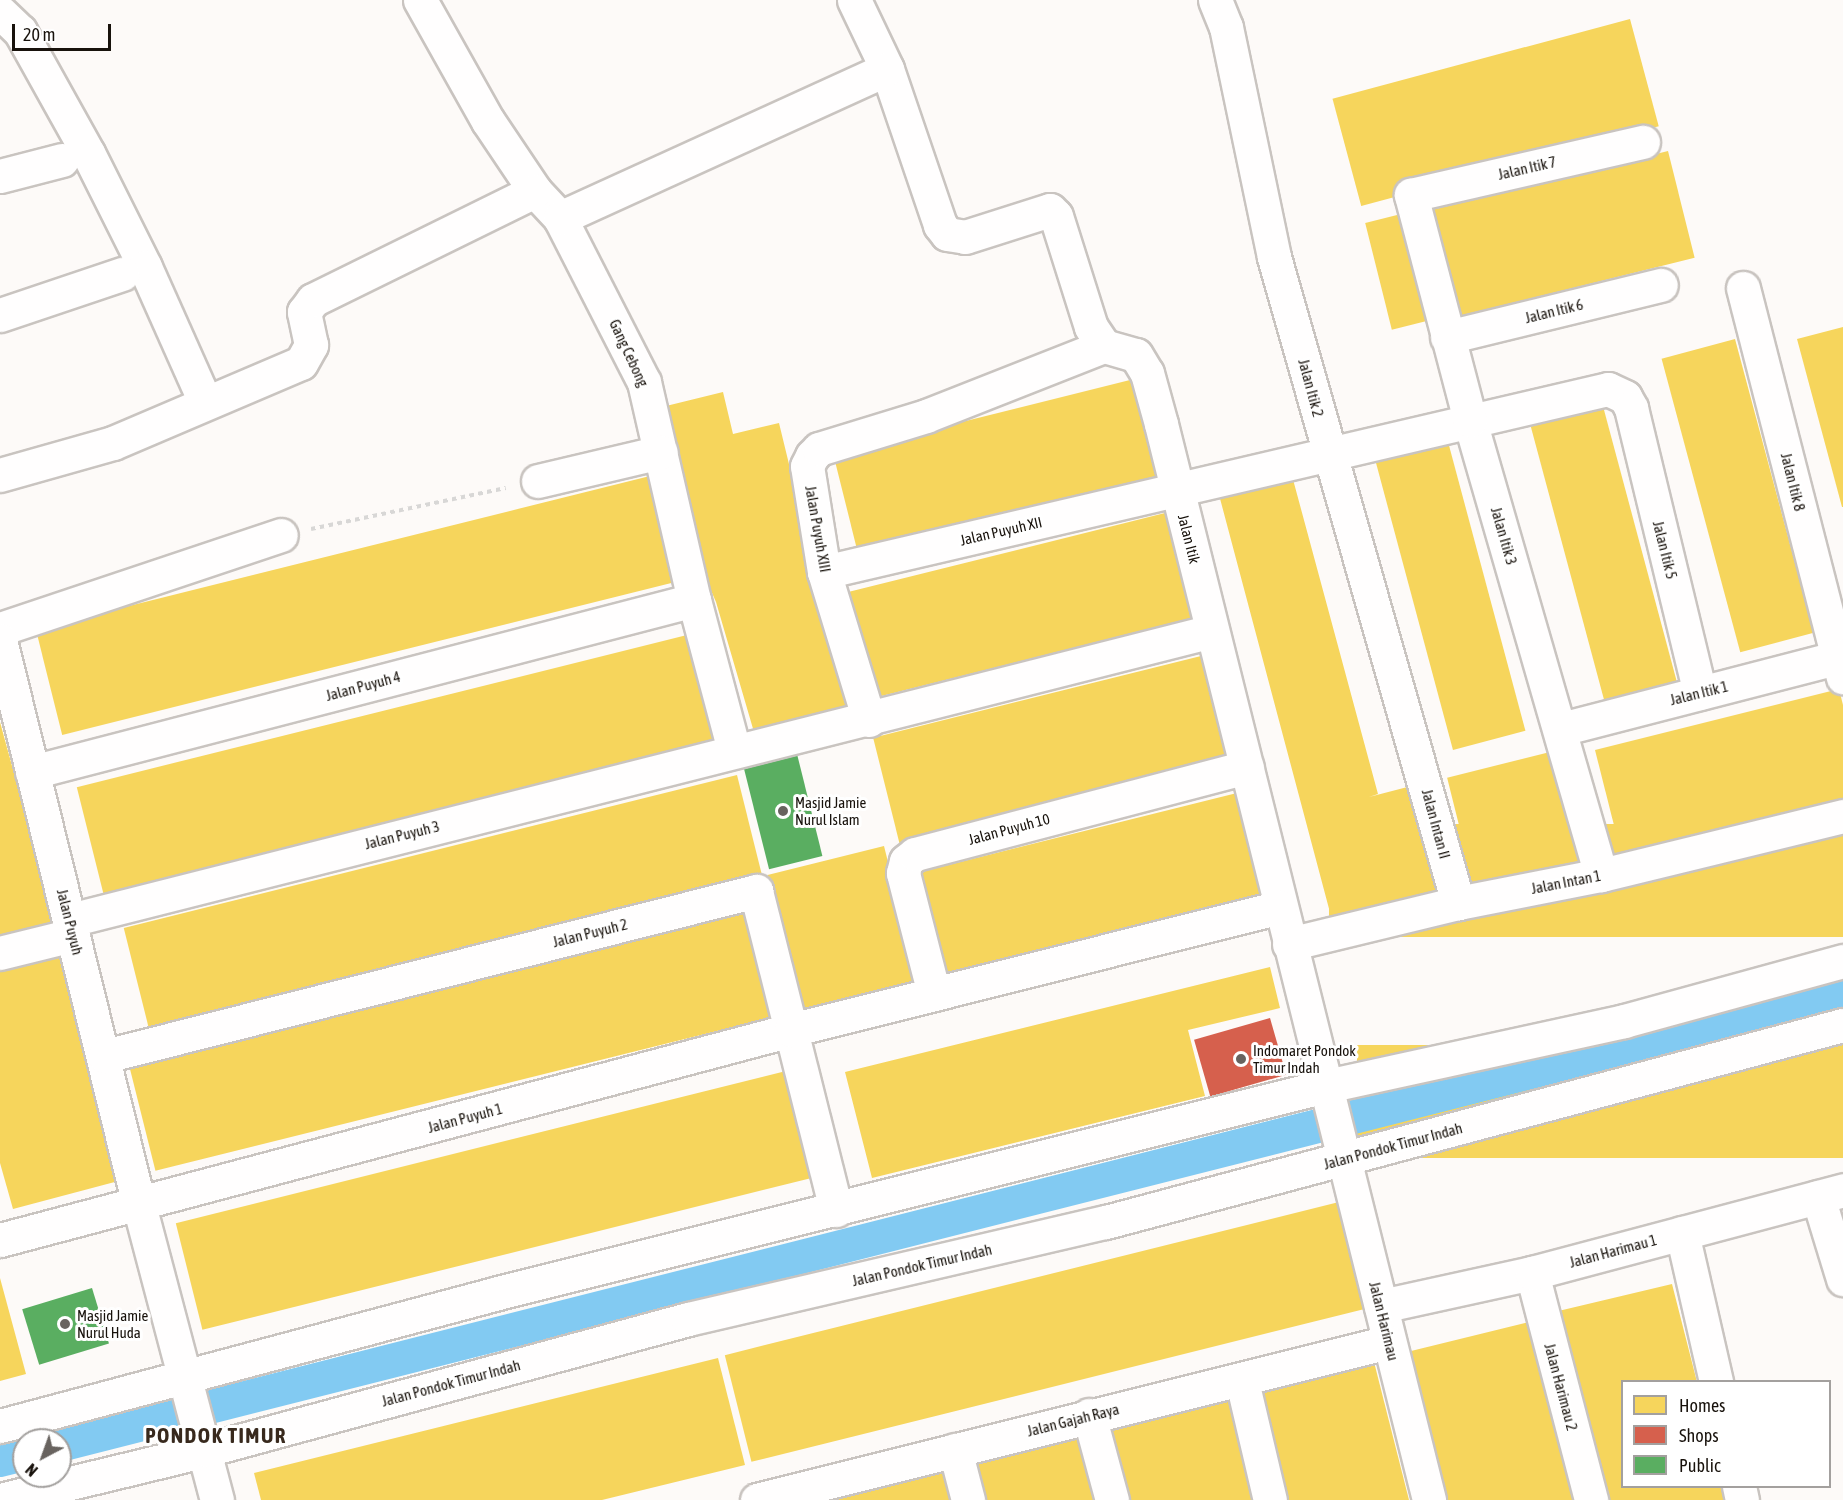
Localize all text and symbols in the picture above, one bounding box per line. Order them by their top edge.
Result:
scale bar [15,12,114,50]
text: 20 m [23,24,55,45]
street label: Jalan Itik 7 [1496,153,1558,183]
street label: Jalan Itik 6 [1523,295,1585,327]
street label: Gang Cebong [606,317,652,389]
street label: Jalan Itik 2 [1295,357,1327,419]
street label: Jalan Itik 8 [1777,451,1809,513]
street label: Jalan Puyuh XIII [802,484,834,574]
street label: Jalan Itik 3 [1487,505,1521,567]
street label: Jalan Itik [1174,512,1204,566]
street label: Jalan Puyuh XII [958,513,1044,549]
street label: Jalan Itik 5 [1649,519,1681,581]
street label: Jalan Puyuh 4 [324,667,402,705]
street label: Jalan Itik 1 [1668,677,1730,709]
street label: Jalan Intan II [1418,787,1454,861]
place label: Masjid Jamie Nurul Islam [795,793,866,828]
marker: Masjid Jamie Nurul Islam [776,804,790,818]
street label: Jalan Puyuh 10 [966,810,1052,848]
street label: Jalan Puyuh 3 [363,817,441,853]
street label: Jalan Intan 1 [1530,866,1602,898]
street label: Jalan Puyuh [53,887,87,957]
street label: Jalan Puyuh 2 [551,915,629,951]
place label: Indomaret Pondok Timur Indah [1253,1041,1356,1076]
marker: Indomaret Pondok Timur Indah [1234,1052,1248,1066]
street label: Jalan Puyuh 1 [426,1099,504,1137]
street label: Jalan Pondok Timur Indah [1322,1119,1464,1173]
street label: Jalan Harimau 1 [1567,1231,1659,1271]
street label: Jalan Pondok Timur Indah [850,1240,994,1290]
street label: Jalan Harimau [1366,1280,1402,1362]
place label: Masjid Jamie Nurul Huda [77,1306,148,1341]
marker: Masjid Jamie Nurul Huda [58,1317,72,1331]
street label: Jalan Harimau 2 [1541,1341,1581,1433]
street label: Jalan Pondok Timur Indah [380,1356,522,1410]
legend [1621,1380,1831,1488]
text: Homes [1679,1395,1725,1416]
street label: Jalan Gajah Raya [1025,1400,1121,1440]
district label: PONDOK TIMUR [145,1422,287,1448]
text: Shops [1679,1425,1719,1446]
north arrow [12,1428,72,1488]
text: Public [1679,1455,1721,1476]
text: N [22,1460,41,1480]

